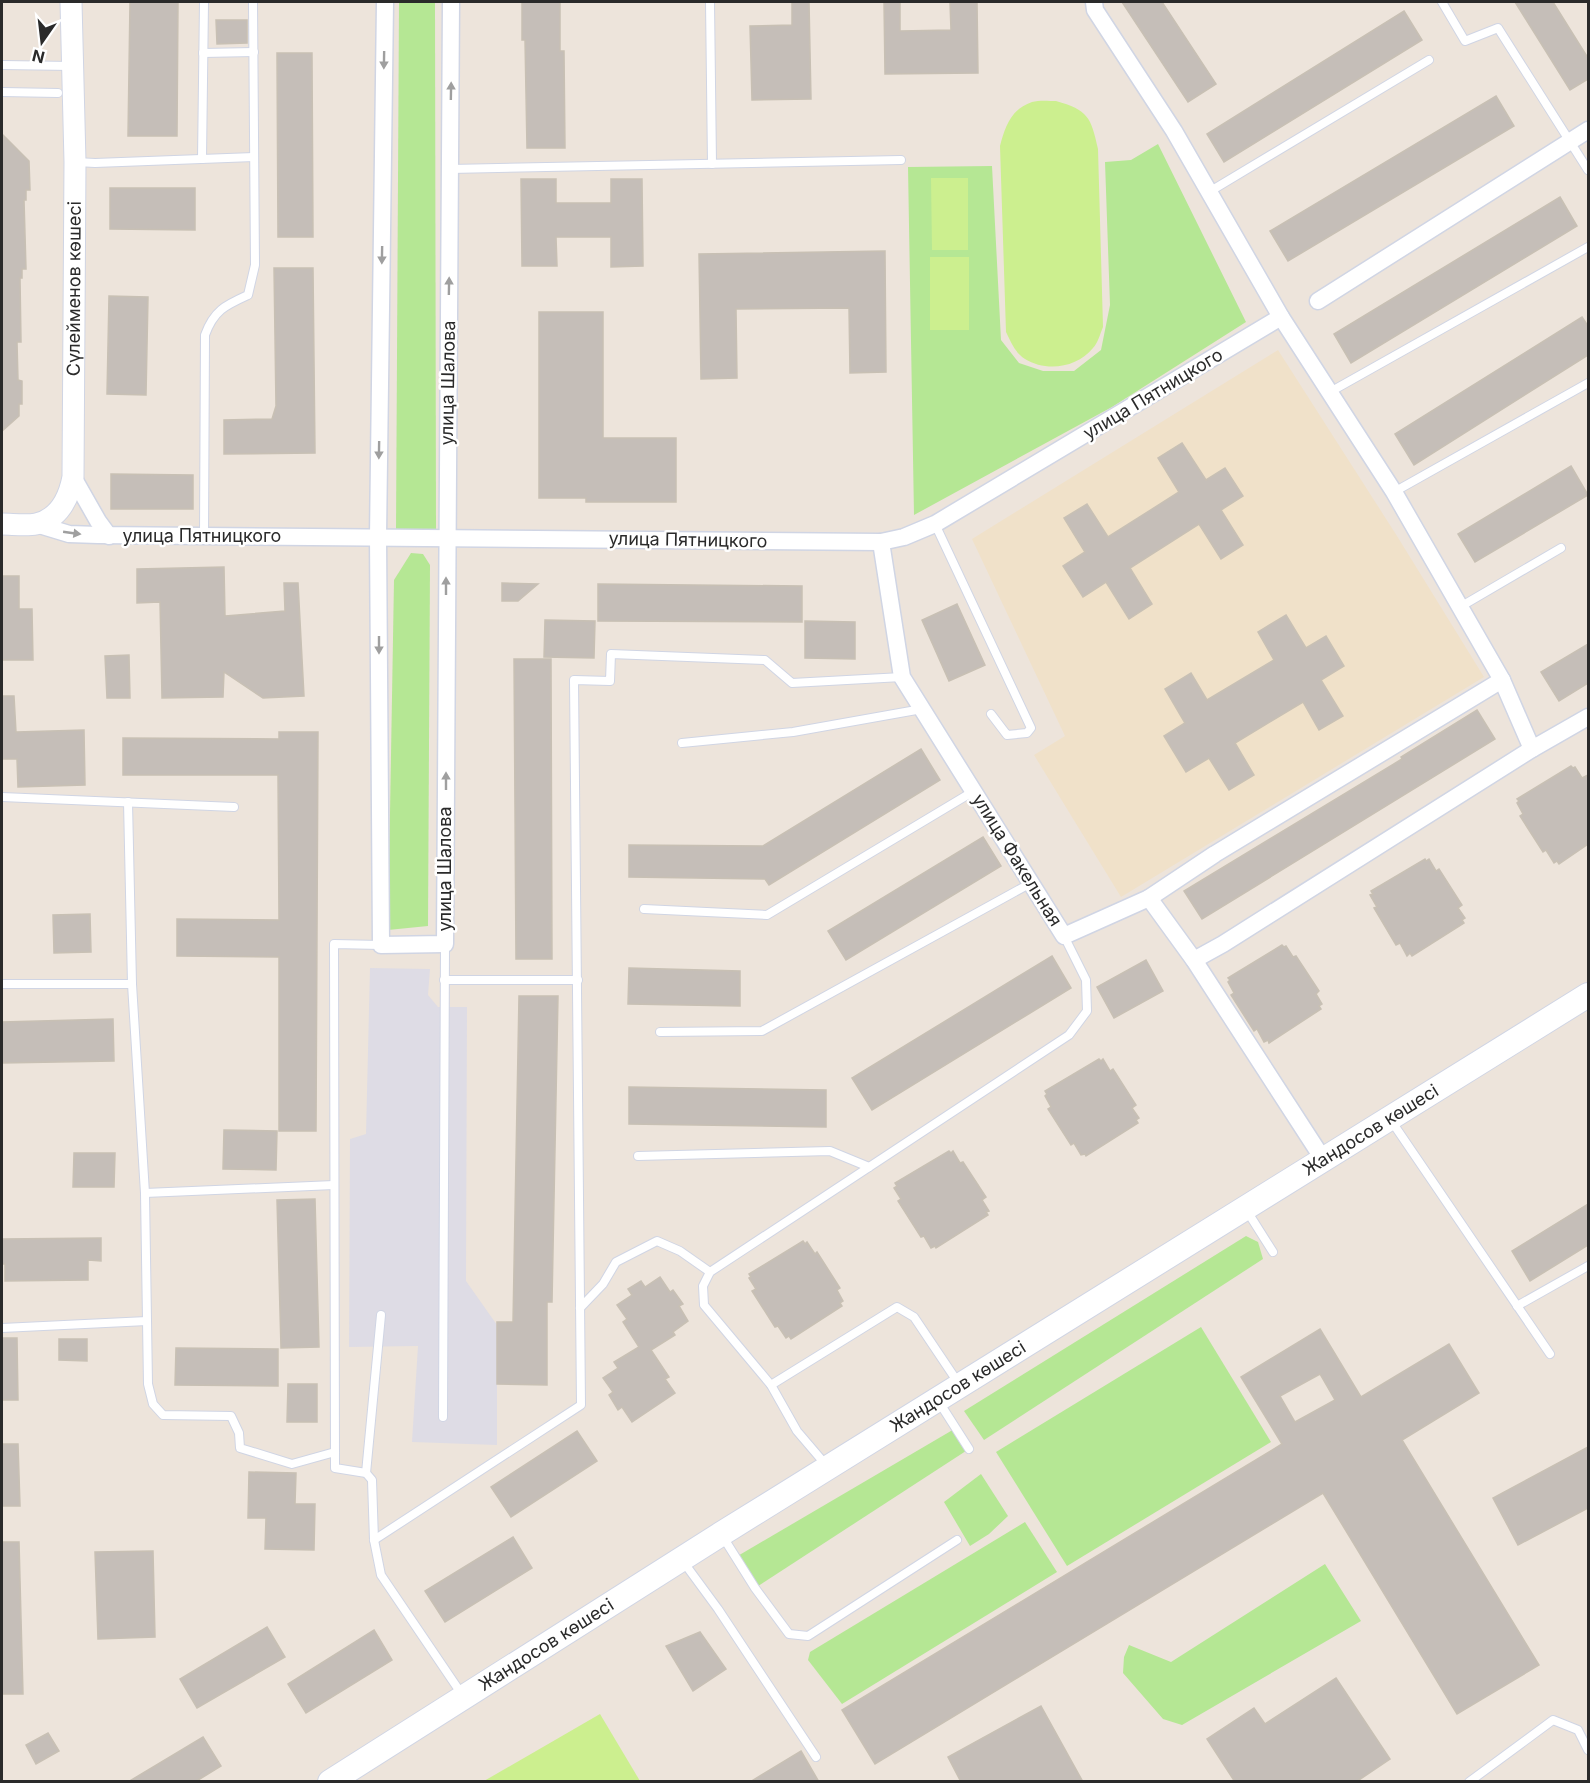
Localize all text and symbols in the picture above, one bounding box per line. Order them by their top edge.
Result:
north arrow [12,12,72,72]
text: N [30,45,47,68]
one-way arrow [379,50,389,69]
one-way arrow [446,82,455,101]
street label: Сүлейменов көшесі [63,201,85,376]
one-way arrow [377,245,386,264]
one-way arrow [444,277,454,296]
street label: улица Шалова [436,320,459,446]
street label: улица Пятницкого [1079,344,1226,443]
one-way arrow [374,440,384,459]
street label: улица Пятницкого [123,525,281,546]
street label: улица Пятницкого [608,528,768,551]
one-way arrow [63,529,82,538]
one-way arrow [442,577,451,596]
one-way arrow [374,635,384,654]
one-way arrow [441,772,450,791]
street label: улица Факельная [968,790,1067,930]
street label: улица Шалова [434,807,455,931]
street label: Жандосов көшесі [1299,1080,1442,1180]
street label: Жандосов көшесі [886,1336,1029,1436]
street label: Жандосов көшесі [475,1594,617,1695]

